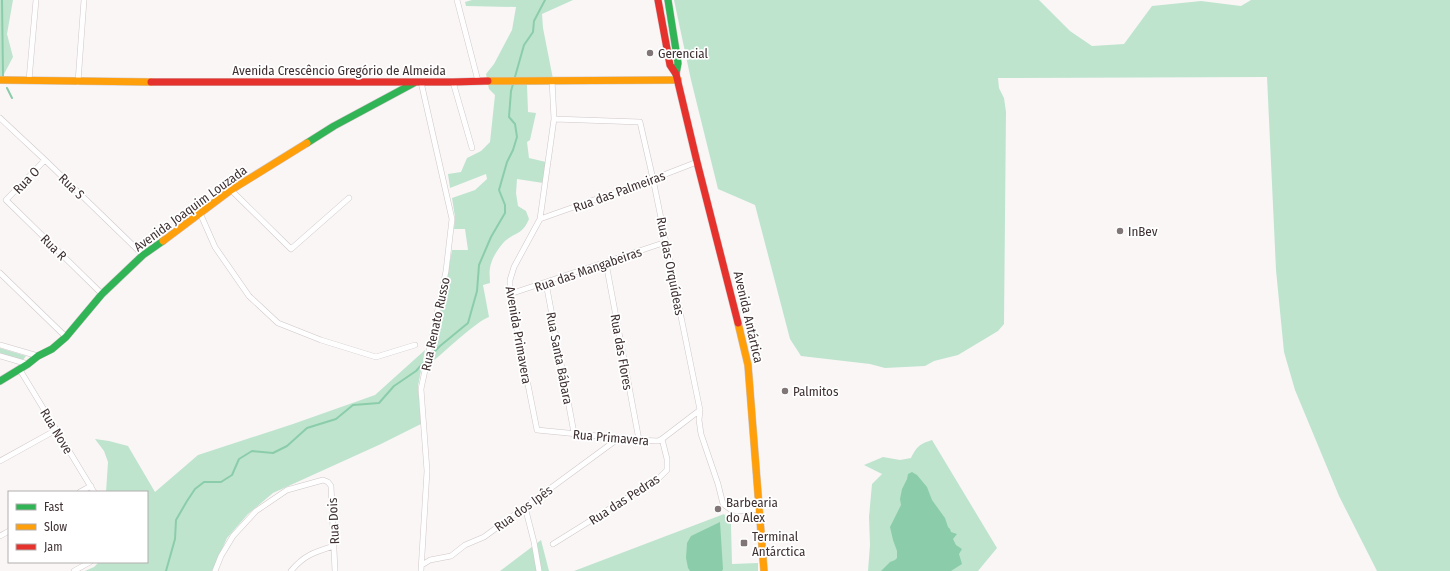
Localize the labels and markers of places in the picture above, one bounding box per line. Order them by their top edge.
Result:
place label: Gerencial [658,46,708,61]
marker: Gerencial [645,48,655,58]
place label: InBev [1128,224,1158,239]
marker: InBev [1115,226,1125,236]
place label: Palmitos [793,384,839,399]
marker: Palmitos [780,386,790,396]
place label: Barbearia do Alex [726,495,778,525]
marker: Barbearia do Alex [713,504,723,514]
place label: Terminal Antárctica [752,529,805,559]
marker: Terminal Antárctica [739,538,749,548]

